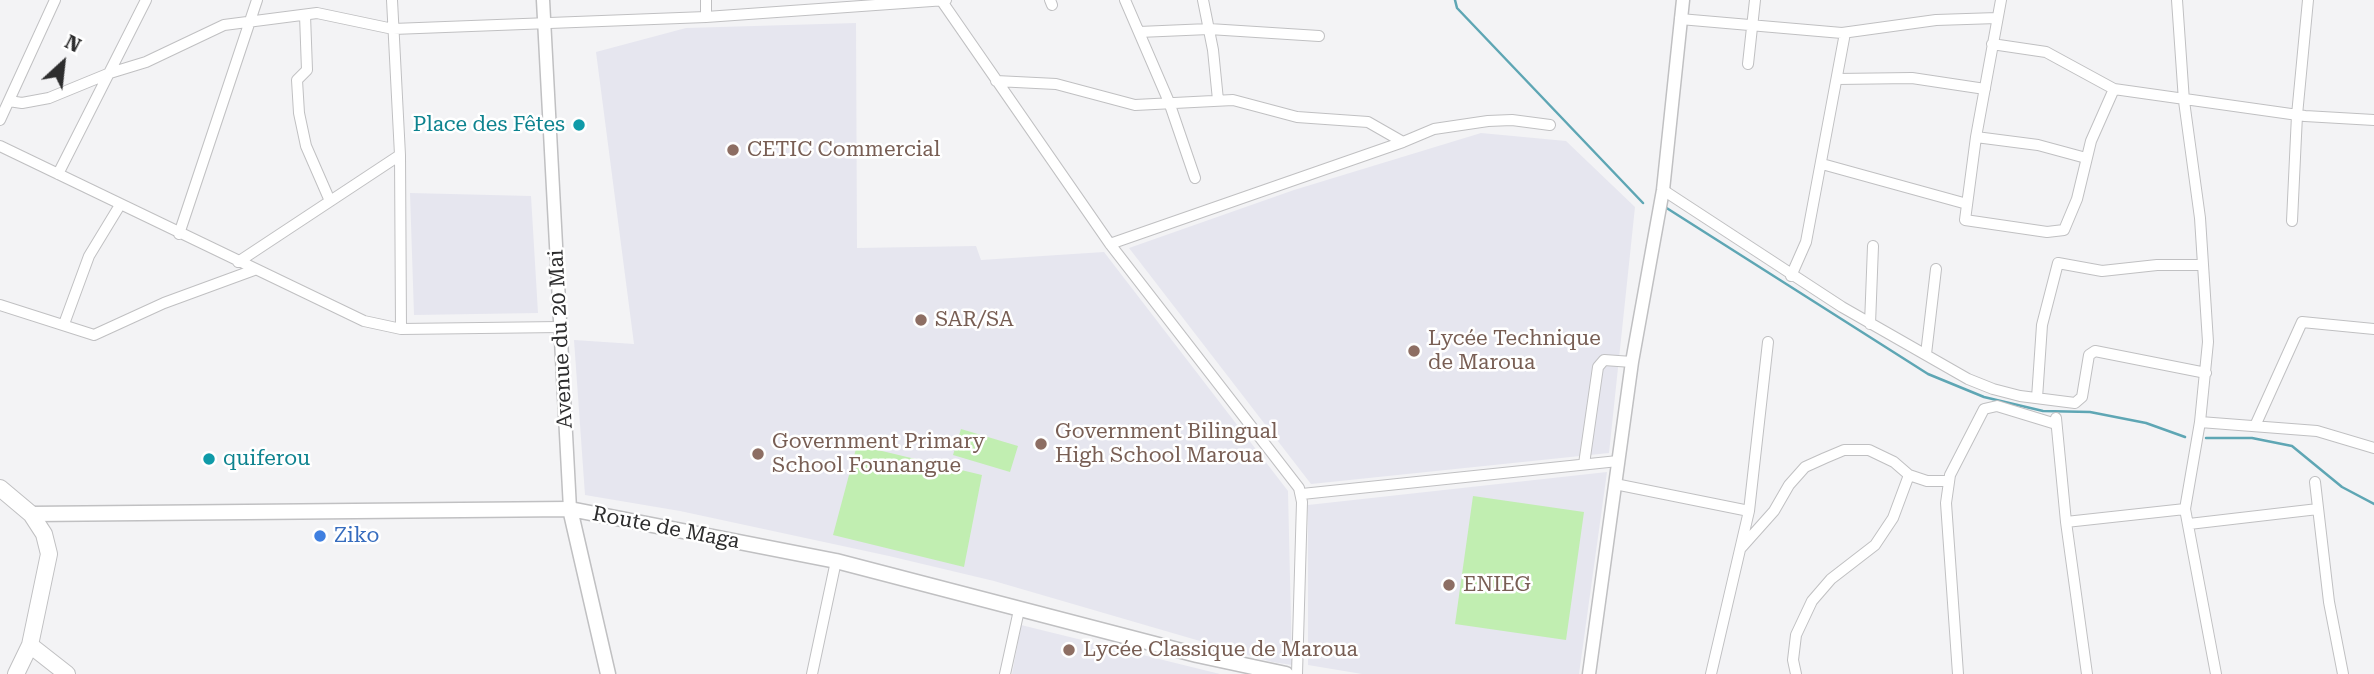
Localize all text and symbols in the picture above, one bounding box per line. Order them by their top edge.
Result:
north arrow [28,28,98,98]
text: N [61,30,84,57]
place label: Place des Fêtes [413,112,565,138]
marker: Place des Fêtes [571,117,587,133]
place label: CETIC Commercial [747,137,940,163]
marker: CETIC Commercial [725,142,741,158]
street label: Avenue du 20 Mai [544,249,578,429]
place label: SAR/SA [935,307,1014,333]
marker: SAR/SA [913,312,929,328]
place label: Lycée Technique de Maroua [1428,326,1601,376]
marker: Lycée Technique de Maroua [1406,343,1422,359]
place label: Government Bilingual High School Maroua [1055,419,1277,469]
place label: Government Primary School Founangue [772,429,985,479]
marker: Government Bilingual High School Maroua [1033,436,1049,452]
place label: quiferou [223,446,310,472]
marker: Government Primary School Founangue [750,446,766,462]
marker: quiferou [201,451,217,467]
street label: Route de Maga [590,501,742,555]
place label: Ziko [334,523,379,549]
marker: Ziko [312,528,328,544]
place label: ENIEG [1463,572,1531,598]
marker: ENIEG [1441,577,1457,593]
place label: Lycée Classique de Maroua [1083,637,1358,663]
marker: Lycée Classique de Maroua [1061,642,1077,658]

